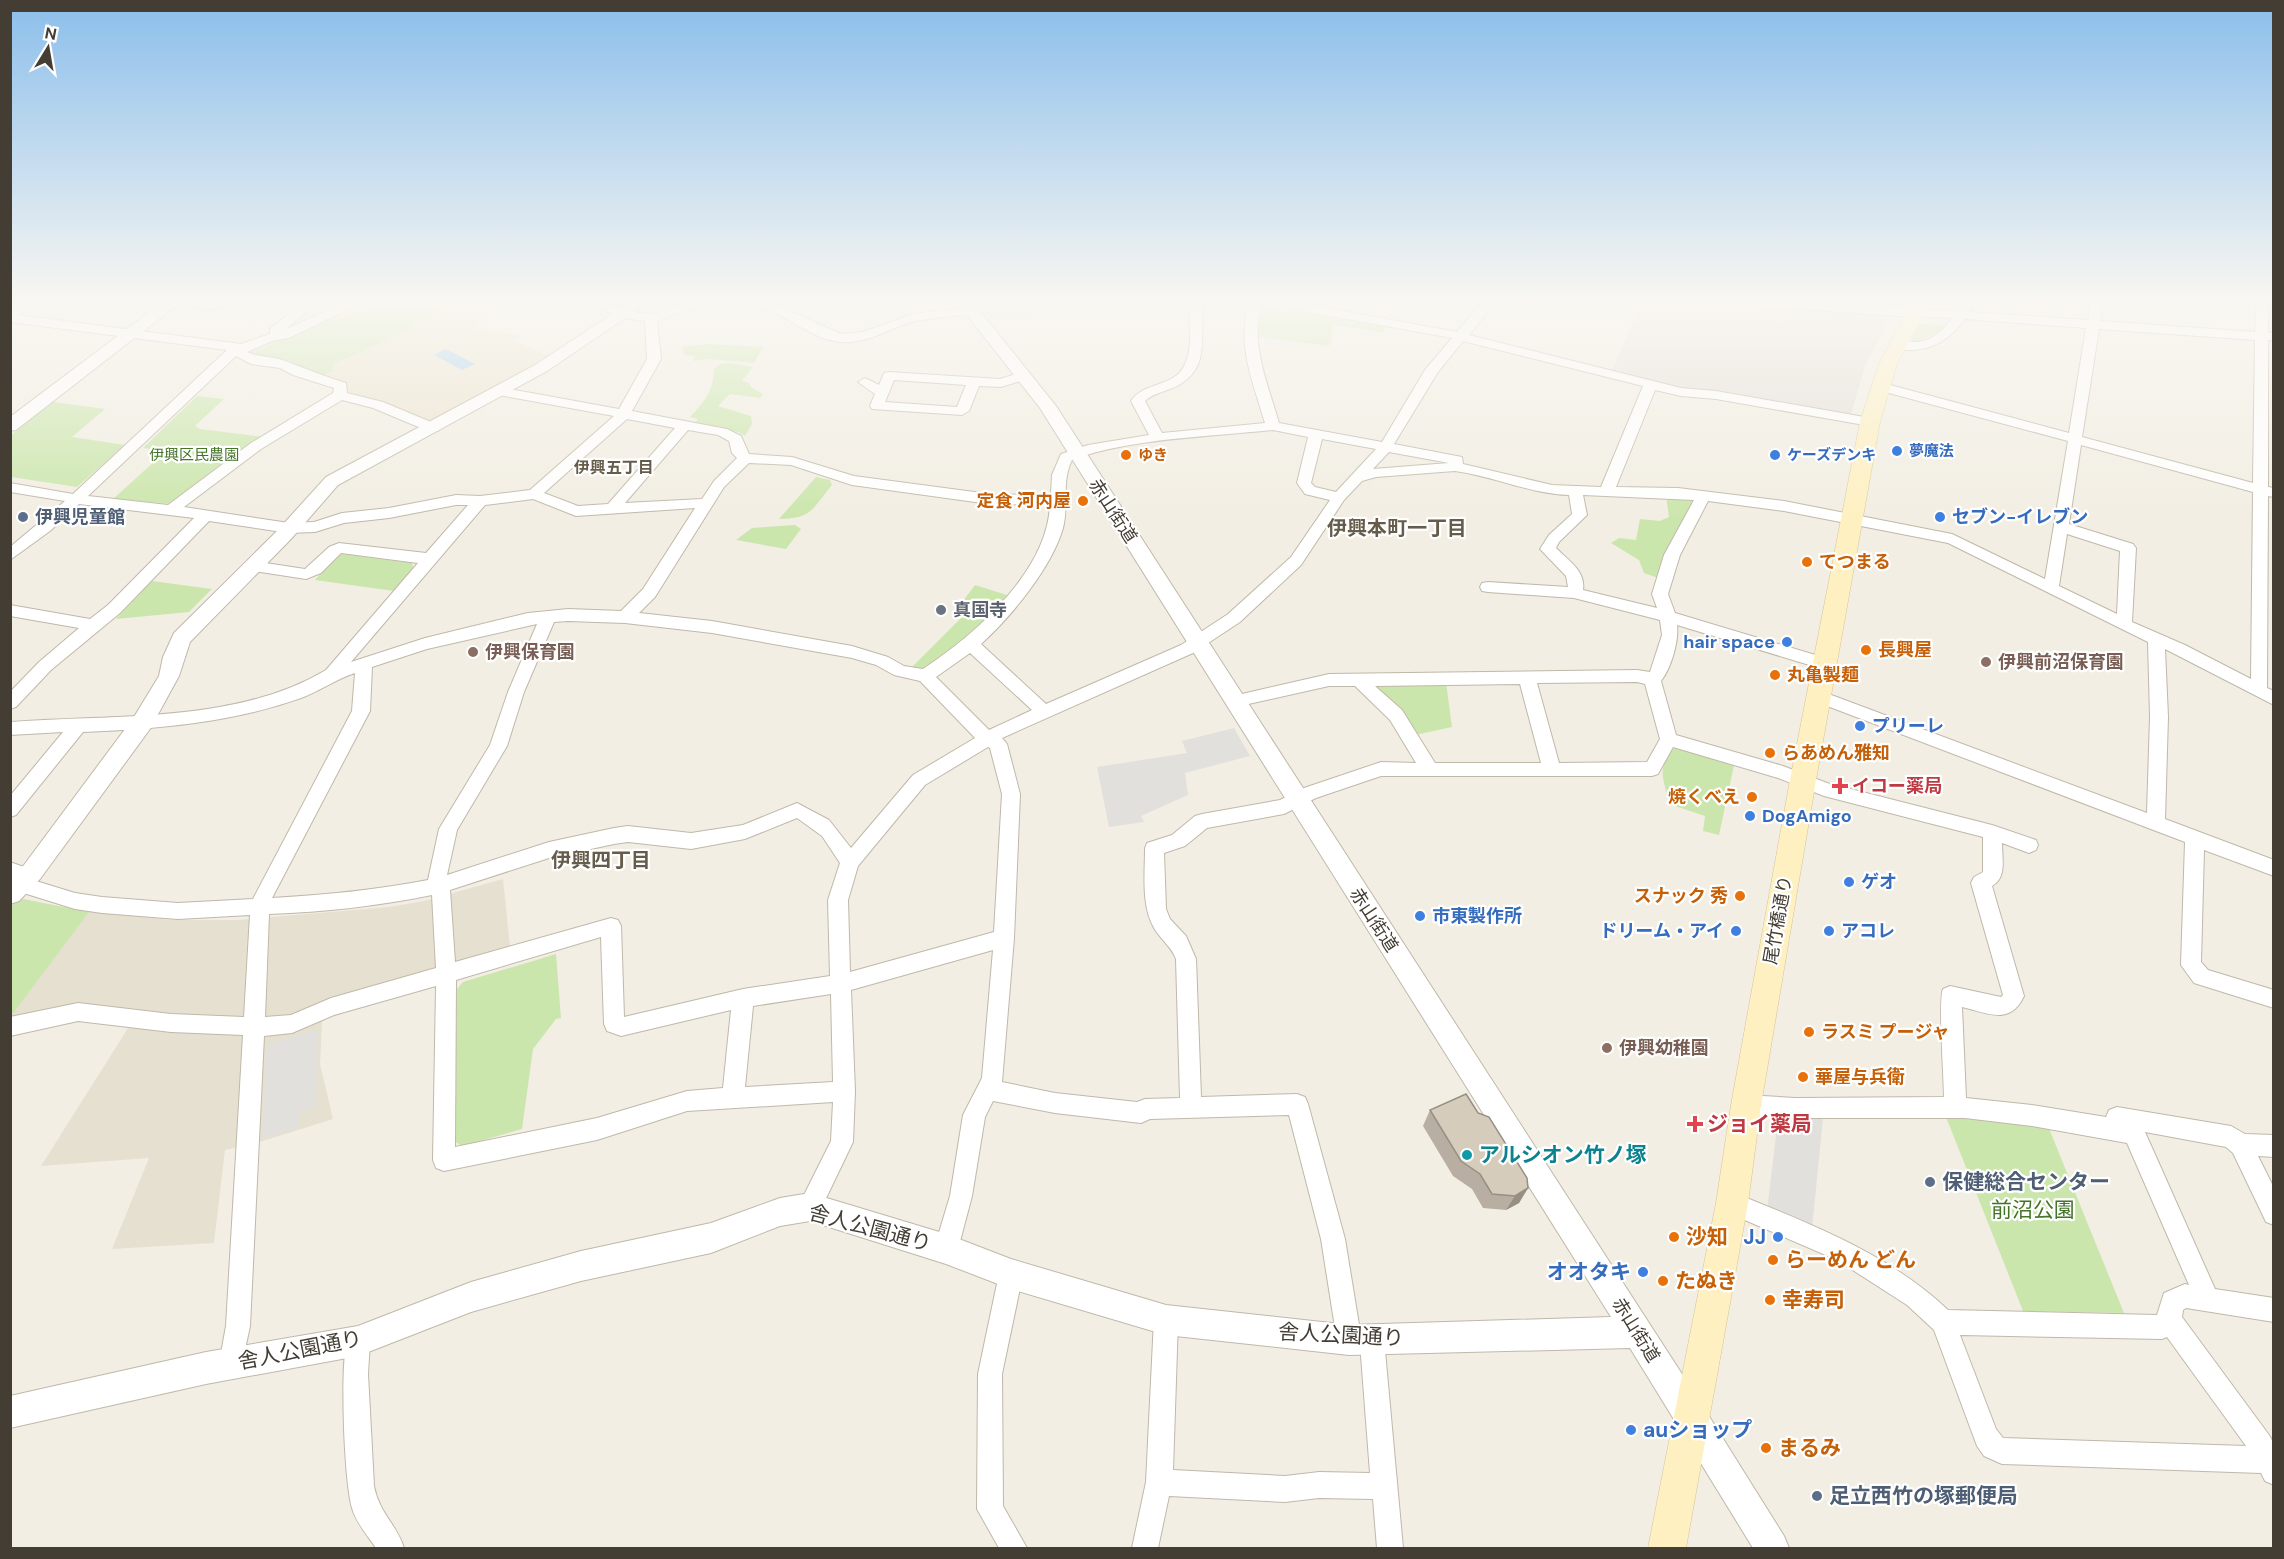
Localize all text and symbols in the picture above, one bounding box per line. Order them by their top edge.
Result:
north arrow [18,18,78,78]
text: N [43,22,58,45]
place label: 夢魔法 [1909,441,1954,461]
marker: 夢魔法 [1890,444,1904,458]
park label: 伊興区民農園 [149,445,239,465]
place label: ゆき [1138,445,1168,465]
place label: ケーズデンキ [1787,445,1876,465]
marker: ゆき [1119,448,1133,462]
marker: ケーズデンキ [1768,448,1782,462]
district label: 伊興五丁目 [573,457,654,478]
street label: 赤山街道 [1083,474,1143,548]
place label: 定食 河内屋 [977,489,1071,513]
marker: 定食 河内屋 [1076,494,1090,508]
place label: 伊興児童館 [35,505,125,529]
place label: セブン-イレブン [1952,505,2088,529]
marker: 伊興児童館 [16,510,30,524]
marker: セブン-イレブン [1933,510,1947,524]
district label: 伊興本町一丁目 [1327,515,1467,541]
place label: てつまる [1819,550,1891,574]
marker: てつまる [1800,555,1814,569]
place label: 真国寺 [953,598,1007,622]
marker: 真国寺 [934,603,948,617]
place label: hair space [1683,630,1775,654]
marker: hair space [1780,635,1794,649]
place label: 長興屋 [1878,638,1932,662]
place label: 伊興保育園 [485,640,575,664]
marker: 長興屋 [1859,643,1873,657]
marker: 伊興保育園 [466,645,480,659]
place label: 伊興前沼保育園 [1998,650,2124,674]
marker: 伊興前沼保育園 [1979,655,1993,669]
place label: 丸亀製麺 [1787,663,1859,687]
marker: 丸亀製麺 [1768,668,1782,682]
place label: プリーレ [1872,714,1944,738]
marker: プリーレ [1853,719,1867,733]
place label: らあめん雅知 [1782,741,1890,765]
marker: らあめん雅知 [1763,746,1777,760]
place label: イコー薬局 [1852,774,1942,798]
marker: イコー薬局 [1833,779,1847,793]
place label: 焼くべえ [1668,785,1740,809]
marker: 焼くべえ [1745,790,1759,804]
place label: DogAmigo [1762,804,1852,828]
marker: DogAmigo [1743,809,1757,823]
district label: 伊興四丁目 [551,847,651,873]
place label: ゲオ [1861,870,1897,894]
street label: 尾竹橋通り [1758,874,1798,966]
marker: ゲオ [1842,875,1856,889]
street label: 赤山街道 [1344,883,1404,957]
place label: スナック 秀 [1634,884,1728,908]
marker: スナック 秀 [1733,889,1747,903]
place label: 市東製作所 [1432,904,1522,928]
marker: 市東製作所 [1413,909,1427,923]
place label: ドリーム・アイ [1599,919,1724,943]
place label: アコレ [1841,919,1895,943]
marker: ドリーム・アイ [1729,924,1743,938]
marker: アコレ [1822,924,1836,938]
place label: ラスミ プージャ [1821,1020,1950,1044]
marker: ラスミ プージャ [1802,1025,1816,1039]
place label: 伊興幼稚園 [1619,1036,1709,1060]
marker: 伊興幼稚園 [1600,1041,1614,1055]
place label: 華屋与兵衛 [1815,1065,1905,1089]
marker: 華屋与兵衛 [1796,1070,1810,1084]
place label: ジョイ薬局 [1707,1110,1812,1138]
marker: ジョイ薬局 [1688,1117,1702,1131]
place label: アルシオン竹ノ塚 [1479,1141,1647,1169]
marker: アルシオン竹ノ塚 [1460,1148,1474,1162]
place label: 保健総合センター [1942,1168,2110,1196]
marker: 保健総合センター [1923,1175,1937,1189]
park label: 前沼公園 [1991,1196,2075,1224]
street label: 舎人公園通り [806,1198,934,1258]
place label: 沙知 [1686,1223,1728,1251]
place label: JJ [1743,1223,1766,1251]
marker: 沙知 [1667,1230,1681,1244]
marker: JJ [1771,1230,1785,1244]
place label: らーめん どん [1785,1246,1916,1274]
marker: らーめん どん [1766,1253,1780,1267]
place label: オオタキ [1547,1258,1631,1286]
marker: オオタキ [1636,1265,1650,1279]
place label: たぬき [1675,1267,1738,1295]
marker: たぬき [1656,1274,1670,1288]
place label: 幸寿司 [1782,1286,1845,1314]
street label: 赤山街道 [1607,1293,1665,1367]
marker: 幸寿司 [1763,1293,1777,1307]
street label: 舎人公園通り [1277,1318,1405,1352]
street label: 舎人公園通り [235,1324,365,1376]
place label: auショップ [1643,1416,1752,1444]
marker: auショップ [1624,1423,1638,1437]
place label: まるみ [1778,1434,1841,1462]
marker: まるみ [1759,1441,1773,1455]
place label: 足立西竹の塚郵便局 [1829,1482,2018,1510]
marker: 足立西竹の塚郵便局 [1810,1489,1824,1503]

